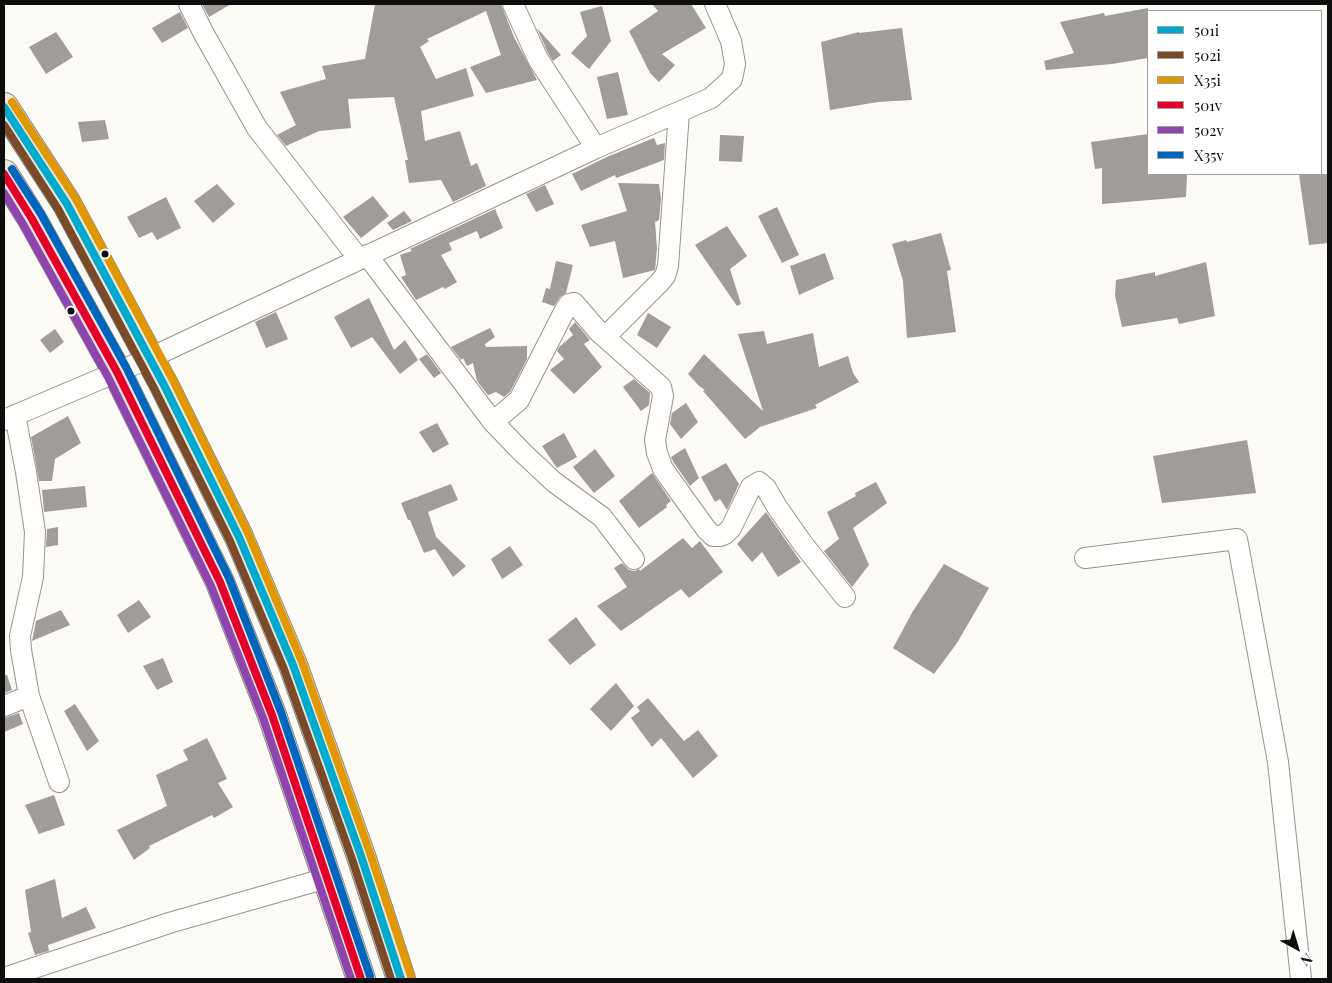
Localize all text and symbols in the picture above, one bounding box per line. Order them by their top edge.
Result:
legend [1147,10,1322,175]
text: 501i [1194,20,1219,40]
text: 502i [1194,45,1221,65]
text: X35i [1194,70,1221,90]
text: 501v [1194,95,1222,115]
text: 502v [1194,120,1224,140]
text: X35v [1194,145,1224,165]
unlabelled marker [100,249,110,259]
unlabelled marker [66,306,76,316]
north arrow [1272,923,1322,973]
text: N [1297,949,1317,971]

